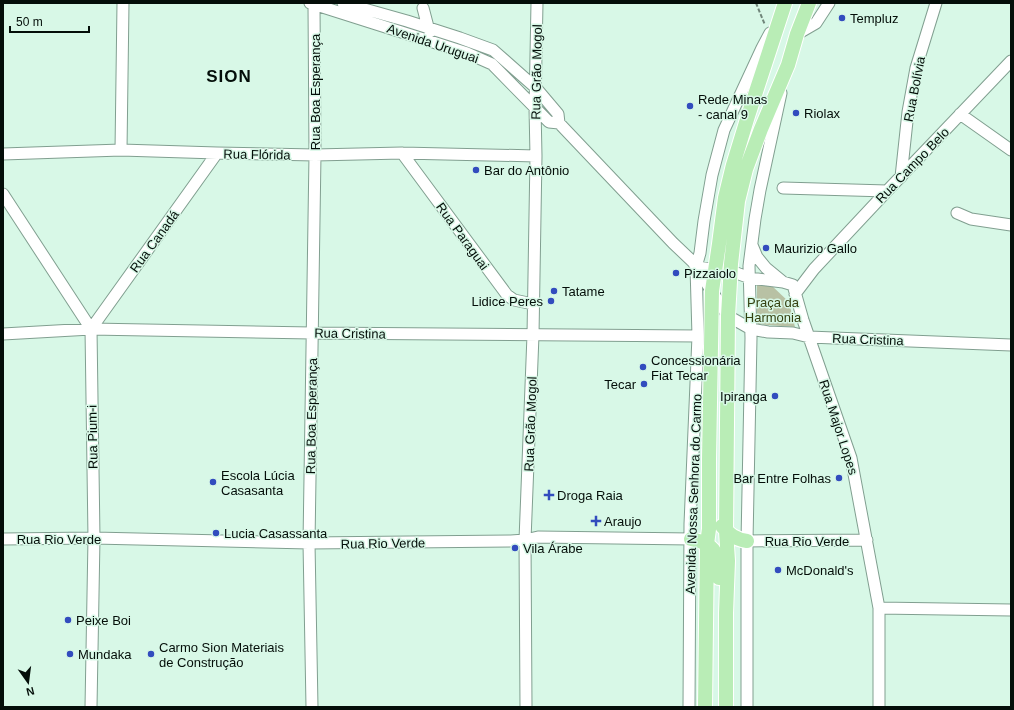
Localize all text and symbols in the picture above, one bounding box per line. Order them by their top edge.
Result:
scale bar [10,8,89,34]
place label: Templuz [850,11,898,26]
marker: Templuz [837,13,847,23]
text: 50 m [16,15,43,29]
street label: Avenida Uruguai [385,21,481,66]
street label: Rua Grão Mogol [528,24,545,120]
street label: Rua Boa Esperança [308,33,323,150]
street label: Rua Bolívia [901,54,928,123]
district label: SION [206,67,252,86]
place label: Rede Minas - canal 9 [698,92,768,122]
marker: Rede Minas - canal 9 [685,101,695,111]
place label: Riolax [804,106,841,121]
marker: Riolax [791,108,801,118]
street label: Rua Campo Belo [873,125,952,206]
street label: Rua Flórida [223,146,291,163]
place label: Bar do Antônio [484,163,569,178]
marker: Bar do Antônio [471,165,481,175]
street label: Rua Paraguai [433,200,492,273]
street label: Rua Canadá [127,207,182,275]
place label: Maurizio Gallo [774,241,857,256]
marker: Maurizio Gallo [761,243,771,253]
place label: Pizzaiolo [684,266,736,281]
marker: Pizzaiolo [671,268,681,278]
place label: Tatame [562,284,605,299]
marker: Tatame [549,286,559,296]
place label: Lidice Peres [471,294,543,309]
park label: Praça da Harmonia [745,295,802,325]
marker: Lidice Peres [546,296,556,306]
street label: Rua Cristina [314,325,387,342]
street label: Rua Cristina [832,331,905,348]
place label: Concessionária Fiat Tecar [651,353,741,383]
street label: Rua Boa Esperança [303,357,320,474]
marker: Concessionária Fiat Tecar [638,362,648,372]
street label: Rua Grão Mogol [521,376,540,472]
place label: Tecar [604,377,637,392]
street label: Rua Major Lopes [816,378,861,477]
marker: Tecar [639,379,649,389]
place label: Ipiranga [720,389,768,404]
marker: Ipiranga [770,391,780,401]
street label: Avenida Nossa Senhora do Carmo [683,393,704,595]
street label: Rua Pium-i [84,405,101,469]
place label: Escola Lúcia Casasanta [221,468,295,498]
place label: Bar Entre Folhas [733,471,831,486]
marker: Bar Entre Folhas [834,473,844,483]
marker: Escola Lúcia Casasanta [208,477,218,487]
place label: Droga Raia [557,488,624,503]
marker: Droga Raia [544,490,554,500]
place label: Araujo [604,514,642,529]
marker: Araujo [591,516,601,526]
place label: Lucia Casassanta [224,526,328,541]
marker: Lucia Casassanta [211,528,221,538]
street label: Rua Rio Verde [17,532,101,547]
street label: Rua Rio Verde [765,534,849,549]
street label: Rua Rio Verde [341,535,425,552]
place label: Vila Árabe [523,541,583,556]
marker: Vila Árabe [510,543,520,553]
place label: McDonald's [786,563,854,578]
marker: McDonald's [773,565,783,575]
place label: Peixe Boi [76,613,131,628]
marker: Peixe Boi [63,615,73,625]
place label: Carmo Sion Materiais de Construção [159,640,284,670]
place label: Mundaka [78,647,132,662]
marker: Mundaka [65,649,75,659]
marker: Carmo Sion Materiais de Construção [146,649,156,659]
north arrow [8,662,48,702]
text: N [25,685,36,698]

